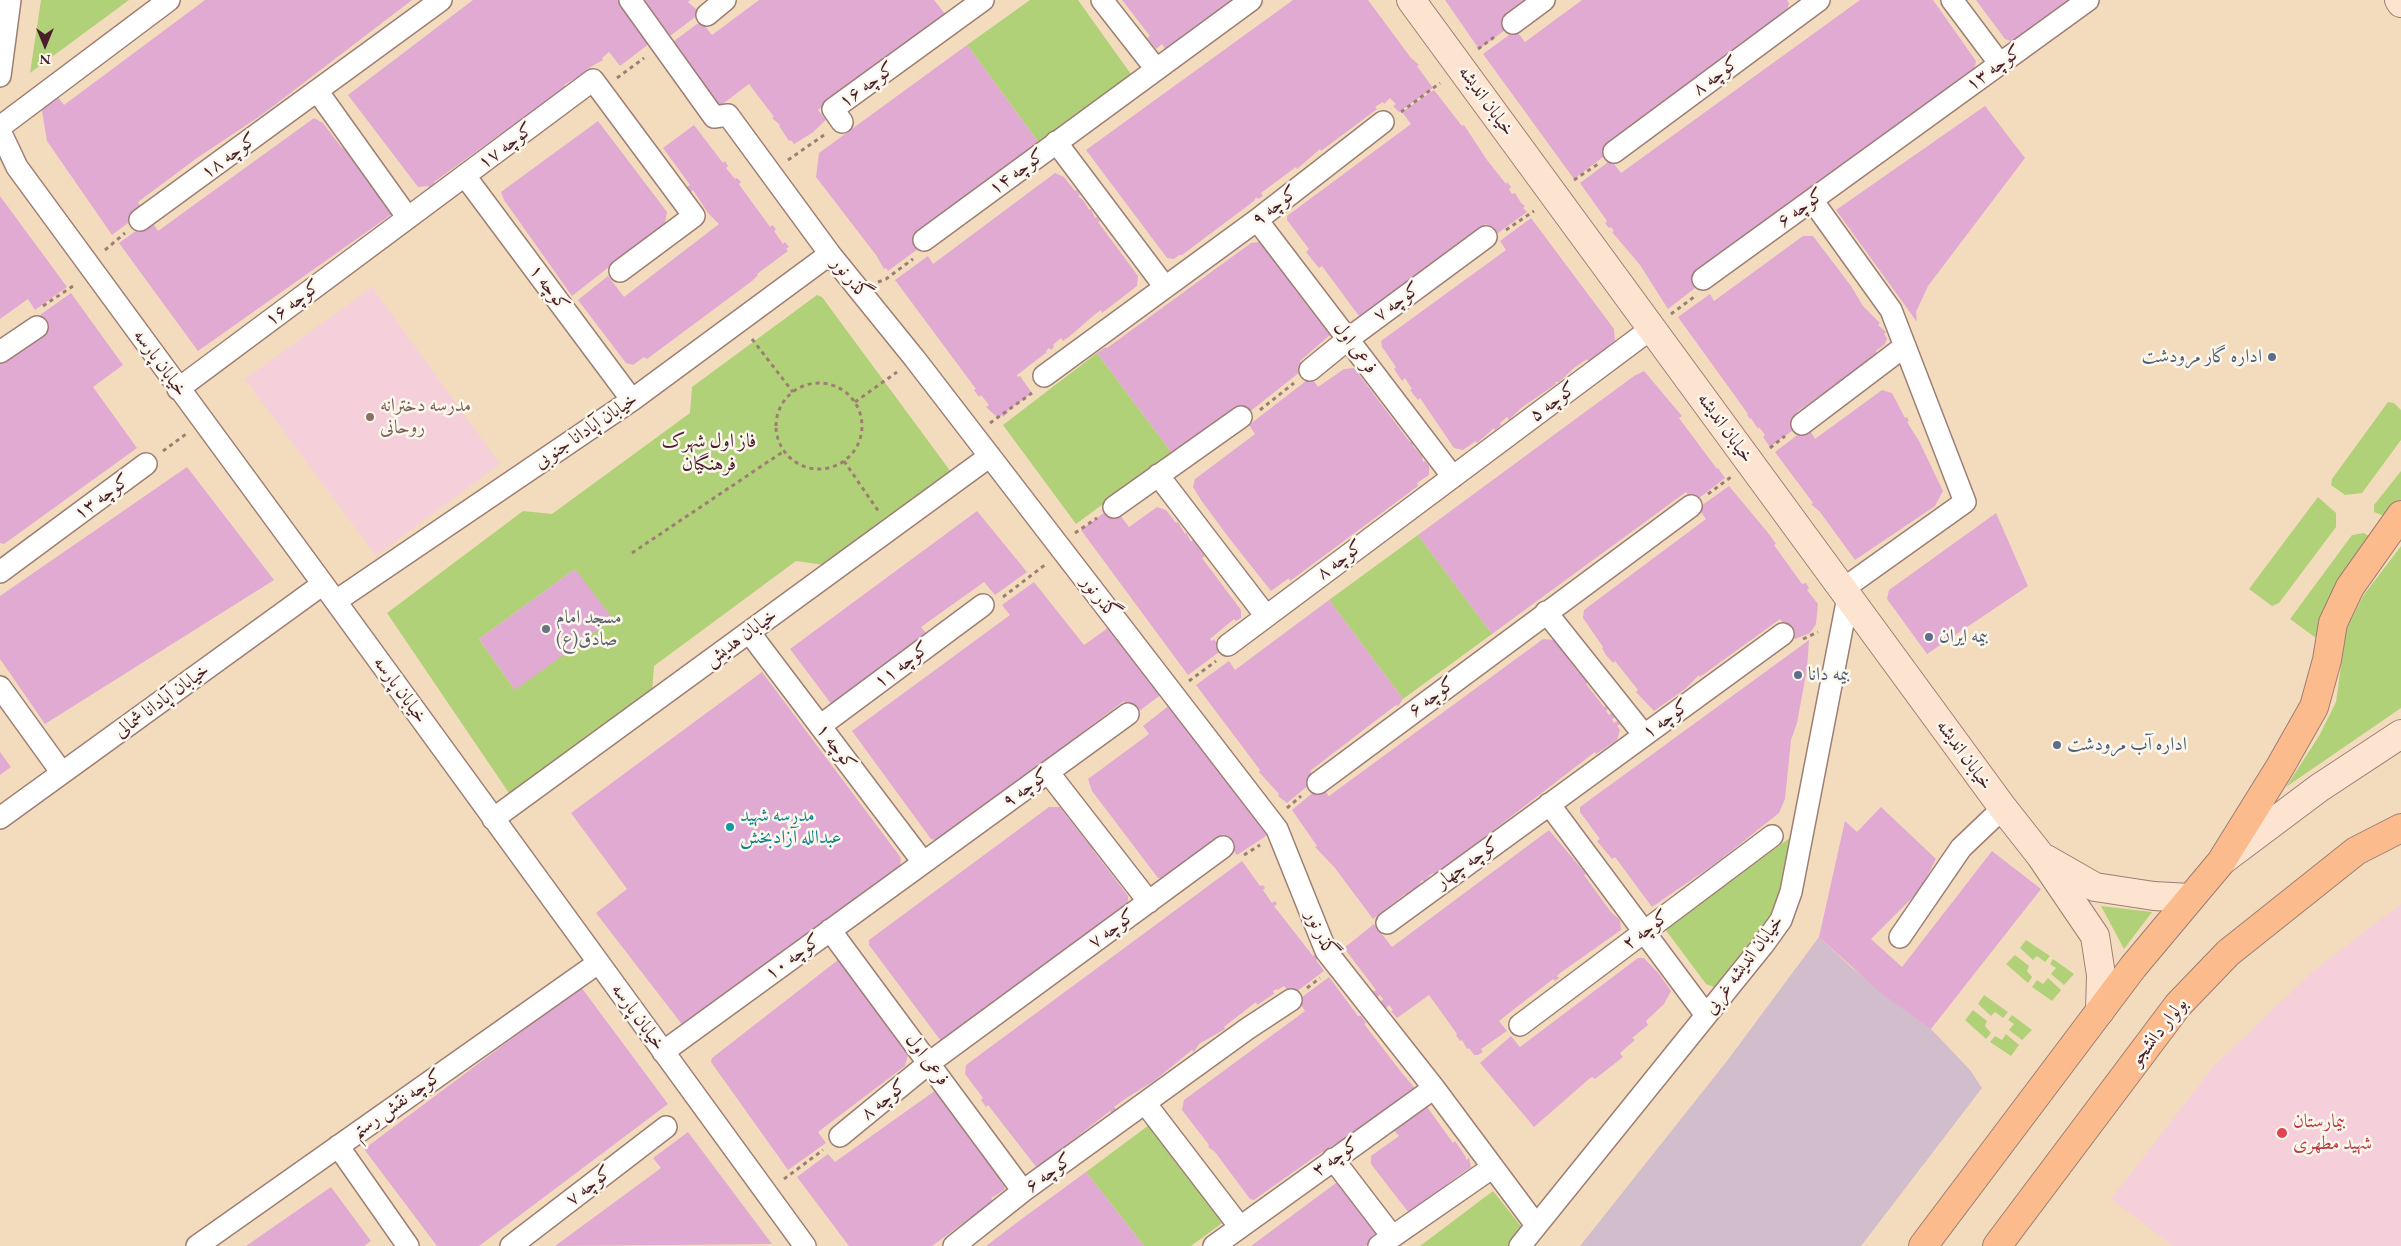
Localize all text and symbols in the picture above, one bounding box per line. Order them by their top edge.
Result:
north arrow [20,20,70,70]
street label: کوچه ۱۳ [1961,40,2027,96]
text: N [39,51,51,69]
street label: کوچه ۸ [1688,51,1744,101]
street label: کوچه ۱۶ [834,57,900,113]
street label: خیابان اندیشه [1453,61,1519,141]
street label: کوچه ۱۷ [474,118,538,174]
street label: کوچه ۱۸ [196,128,262,184]
street label: کوچه ۱۴ [984,144,1050,200]
street label: کوچه ۹ [1247,181,1303,231]
street label: کوچه ۶ [1773,183,1829,233]
street label: گذر نور [826,253,876,305]
street label: کوچه ۱ [524,260,574,316]
street label: کوچه ۱۶ [261,275,325,331]
street label: کوچه ۷ [1369,277,1425,327]
street label: فرعی اول [1328,317,1382,379]
street label: خیابان پارسه [128,325,192,401]
place label: اداره گار مرودشت [2141,346,2262,368]
marker: اداره گار مرودشت [2266,351,2278,363]
street label: کوچه ۵ [1525,377,1581,427]
street label: خیابان آپادانا جنوبی [530,388,642,474]
street label: خیابان اندیشه [1692,388,1758,468]
place label: مدرسه دخترانه روحانی [380,395,471,439]
marker: مدرسه دخترانه روحانی [364,411,376,423]
district label: فاز اول شهرک فرهنگیان [662,430,756,477]
street label: کوچه ۱۳ [69,469,135,525]
street label: کوچه ۸ [1312,535,1368,585]
street label: گذر نور [1076,571,1124,625]
street label: خیابان هدیش [700,604,782,672]
place label: مسجد امام صادق(ع) [556,607,622,651]
marker: مسجد امام صادق(ع) [540,623,552,635]
place label: بیمه ایران [1939,626,1988,648]
marker: بیمه ایران [1923,631,1935,643]
street label: کوچه ۱۱ [870,637,934,693]
street label: خیابان پارسه [368,652,432,728]
street label: خیابان آپادانا شمالی [110,659,214,743]
place label: بیمه دانا [1808,664,1849,686]
marker: بیمه دانا [1792,669,1804,681]
street label: کوچه ۶ [1404,672,1460,722]
street label: کوچه ۱ [1638,694,1694,744]
street label: خیابان اندیشه [1931,715,1997,795]
street label: کوچه ۱ [811,719,861,775]
place label: اداره آب مرودشت [2067,734,2187,756]
marker: اداره آب مرودشت [2051,739,2063,751]
street label: کوچه ۹ [998,763,1054,813]
place label: مدرسه شهید عبدالله آزادبخش [740,805,842,849]
marker: مدرسه شهید عبدالله آزادبخش [724,821,736,833]
street label: کوچه چهار [1432,832,1504,894]
street label: کوچه ۷ [1084,904,1140,954]
street label: کوچه ۲ [1618,905,1674,955]
street label: گذر نور [1300,907,1342,961]
street label: خیابان اندیشه غربی [1699,911,1789,1019]
street label: کوچه ۱۰ [760,929,826,985]
street label: خیابان پارسه [606,979,670,1055]
street label: بولوار دانشجو [2125,994,2193,1070]
street label: فرعی اول [900,1029,954,1091]
street label: کوچه نقش رستم [347,1064,447,1144]
street label: کوچه ۸ [856,1075,912,1125]
place label: بیمارستان شهید مطهری [2293,1111,2372,1155]
marker: بیمارستان شهید مطهری [2275,1126,2289,1140]
street label: کوچه ۳ [1308,1132,1364,1182]
street label: کوچه ۶ [1021,1148,1077,1198]
street label: کوچه ۷ [561,1161,617,1211]

